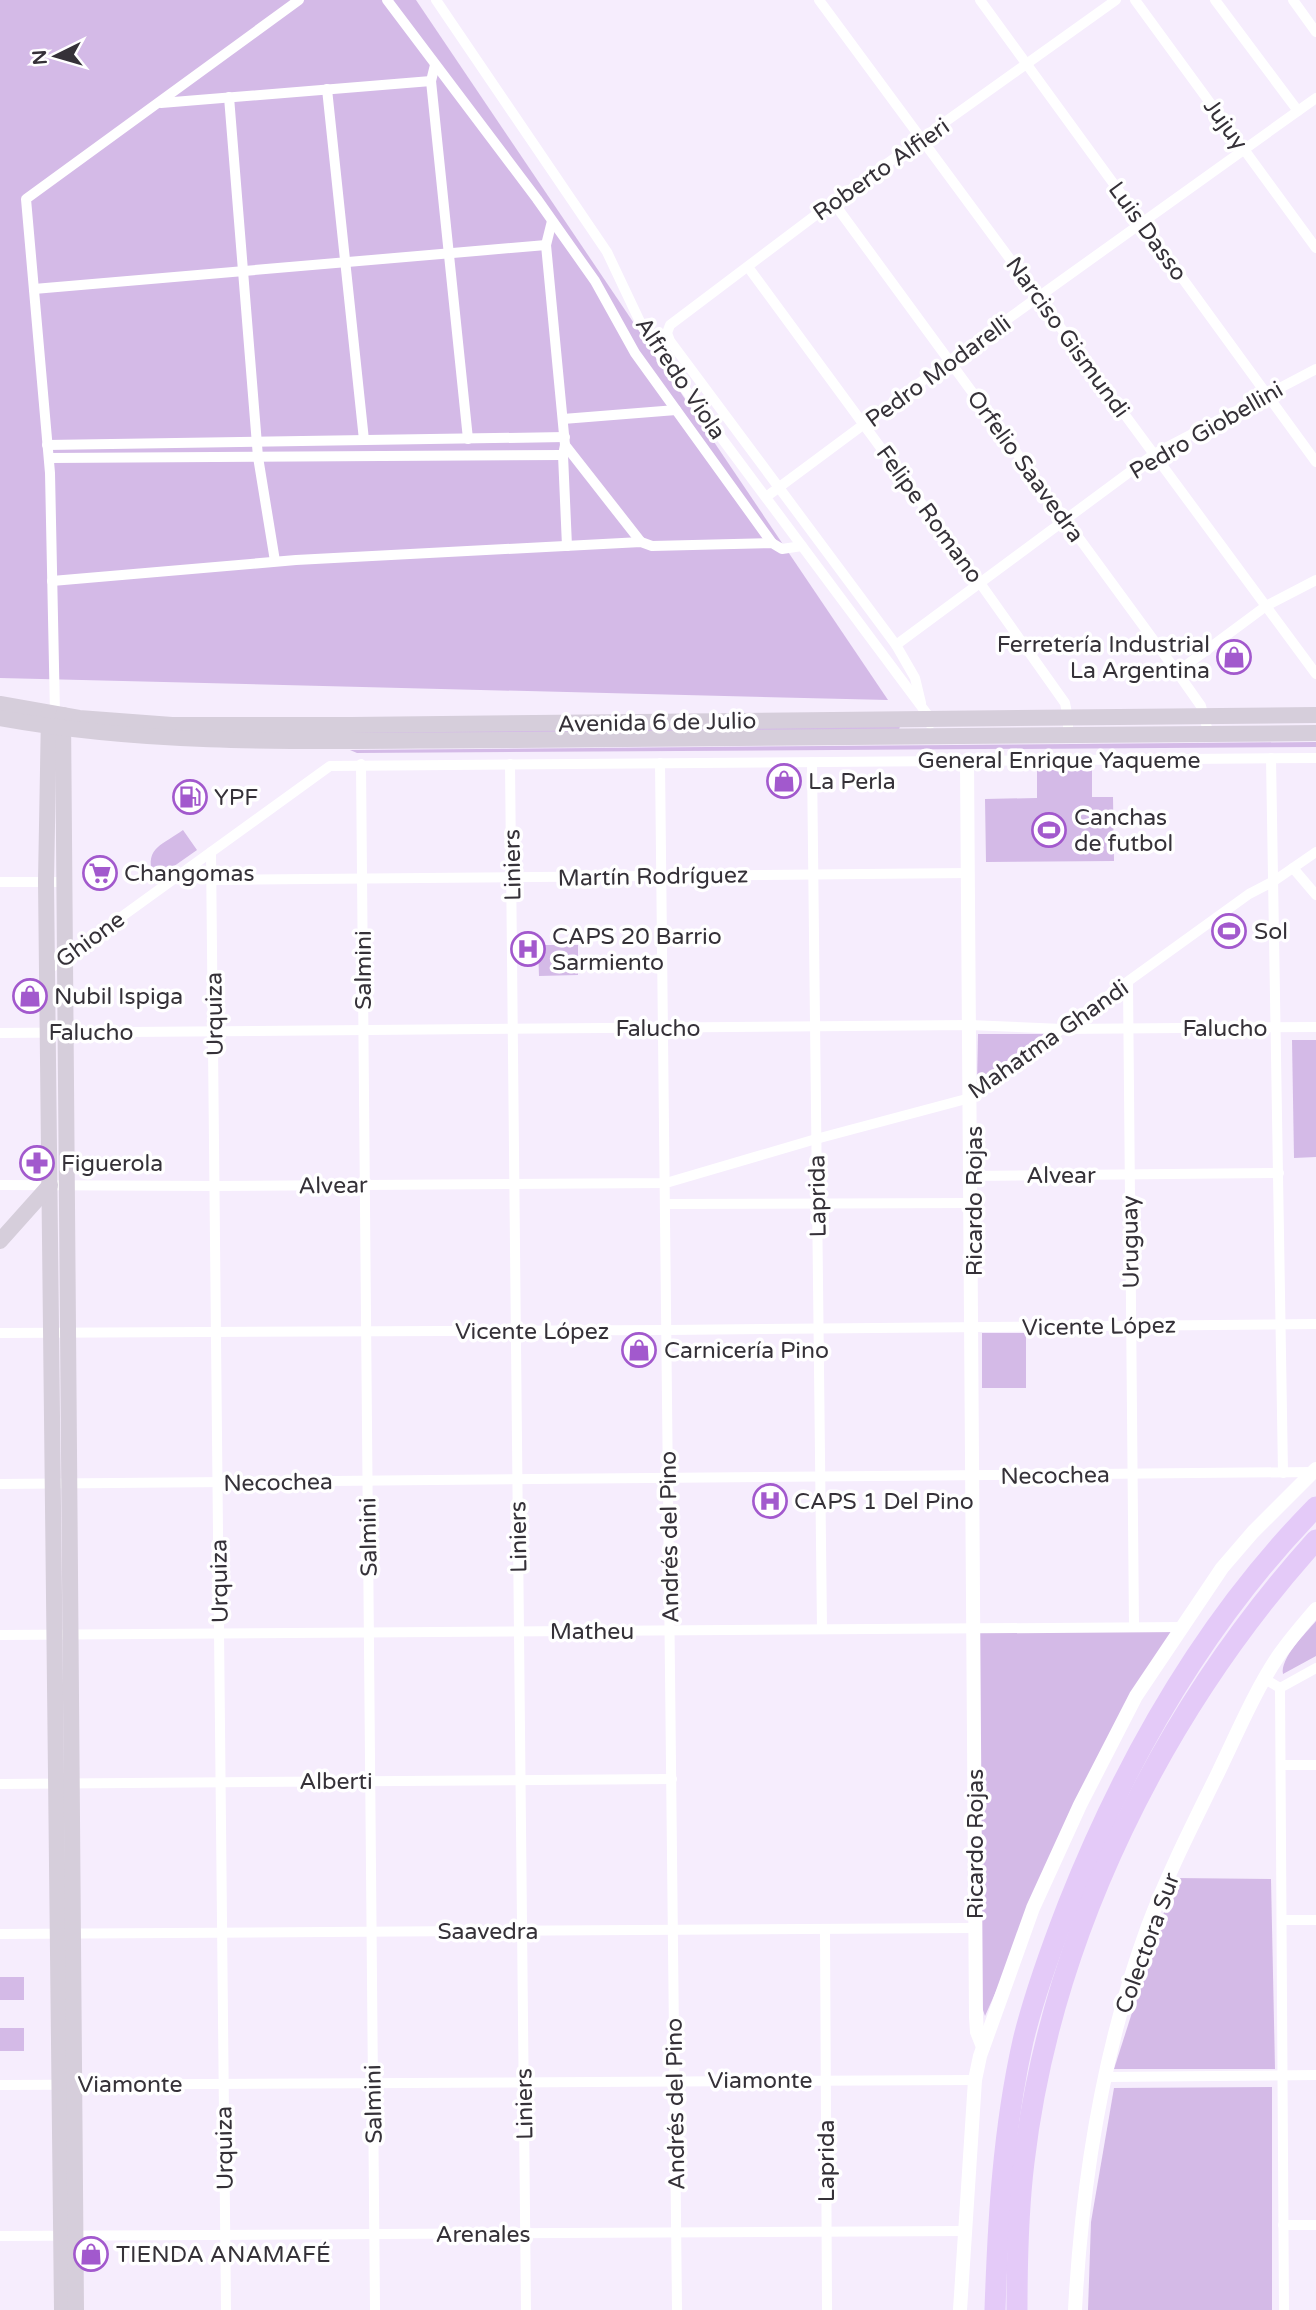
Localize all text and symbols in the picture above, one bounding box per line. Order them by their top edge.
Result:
north arrow [21,21,91,91]
text: N [28,49,52,66]
street label: Jujuy [1197,93,1253,156]
street label: Roberto Alfieri [808,112,955,227]
street label: Luis Dasso [1102,176,1193,287]
street label: Narciso Gismundi [999,252,1135,424]
street label: Pedro Modarelli [860,310,1017,434]
street label: Alfredo Viola [629,312,731,445]
street label: Pedro Giobellini [1125,376,1288,486]
street label: Orfelio Saavedra [961,385,1090,548]
street label: Felipe Romano [870,440,989,589]
place label: Ferretería Industrial La Argentina [997,631,1210,685]
shop icon: Ferretería Industrial La Argentina [1215,638,1253,676]
street label: Avenida 6 de Julio [557,707,757,739]
street label: General Enrique Yaqueme [918,747,1200,775]
shop icon: La Perla [765,762,803,800]
place label: La Perla [808,768,896,796]
fuel station icon: YPF [171,778,209,816]
place label: YPF [214,784,258,812]
place label: Canchas de futbol [1074,804,1173,858]
sports icon: Canchas de futbol [1030,811,1068,849]
street label: Liniers [498,829,528,901]
supermarket icon: Changomas [81,854,119,892]
place label: Changomas [124,860,255,888]
street label: Martín Rodríguez [557,861,749,893]
street label: Ghione [51,906,130,974]
sports icon: Sol [1210,912,1248,950]
place label: Sol [1254,918,1288,946]
place label: CAPS 20 Barrio Sarmiento [552,923,722,977]
street label: Salmini [350,930,378,1010]
hospital icon: CAPS 20 Barrio Sarmiento [509,930,547,968]
street label: Urquiza [200,972,230,1056]
street label: Mahatma Ghandi [963,974,1134,1106]
shop icon: Nubil Ispiga [11,977,49,1015]
place label: Nubil Ispiga [54,983,183,1011]
street label: Falucho [615,1015,701,1043]
street label: Falucho [1182,1015,1268,1043]
street label: Falucho [48,1019,134,1047]
street label: Ricardo Rojas [961,1126,989,1276]
pharmacy icon: Figuerola [18,1144,56,1182]
place label: Figuerola [61,1150,163,1178]
street label: Laprida [803,1154,833,1238]
street label: Alvear [1026,1162,1096,1190]
street label: Alvear [298,1171,368,1201]
street label: Uruguay [1116,1195,1146,1289]
street label: Vicente López [1022,1312,1176,1342]
street label: Vicente López [455,1318,609,1346]
shop icon: Carnicería Pino [620,1331,658,1369]
place label: Carnicería Pino [664,1337,829,1365]
street label: Andrés del Pino [654,1451,686,1623]
street label: Necochea [1000,1461,1110,1491]
street label: Necochea [223,1468,333,1498]
hospital icon: CAPS 1 Del Pino [751,1482,789,1520]
place label: CAPS 1 Del Pino [794,1488,974,1516]
street label: Salmini [354,1497,384,1577]
street label: Liniers [504,1501,534,1573]
street label: Urquiza [205,1539,235,1623]
street label: Matheu [550,1618,634,1646]
street label: Alberti [299,1768,373,1796]
street label: Ricardo Rojas [962,1769,990,1919]
street label: Colectora Sur [1110,1869,1186,2018]
street label: Saavedra [437,1918,539,1946]
street label: Andrés del Pino [660,2018,692,2190]
street label: Salmini [359,2064,389,2144]
street label: Viamonte [708,2067,812,2095]
street label: Liniers [510,2068,540,2140]
street label: Viamonte [78,2071,182,2099]
street label: Urquiza [210,2106,240,2190]
street label: Laprida [813,2120,841,2202]
street label: Arenales [435,2221,531,2249]
shop icon: TIENDA ANAMAFÉ [72,2235,110,2273]
place label: TIENDA ANAMAFÉ [116,2241,331,2269]

